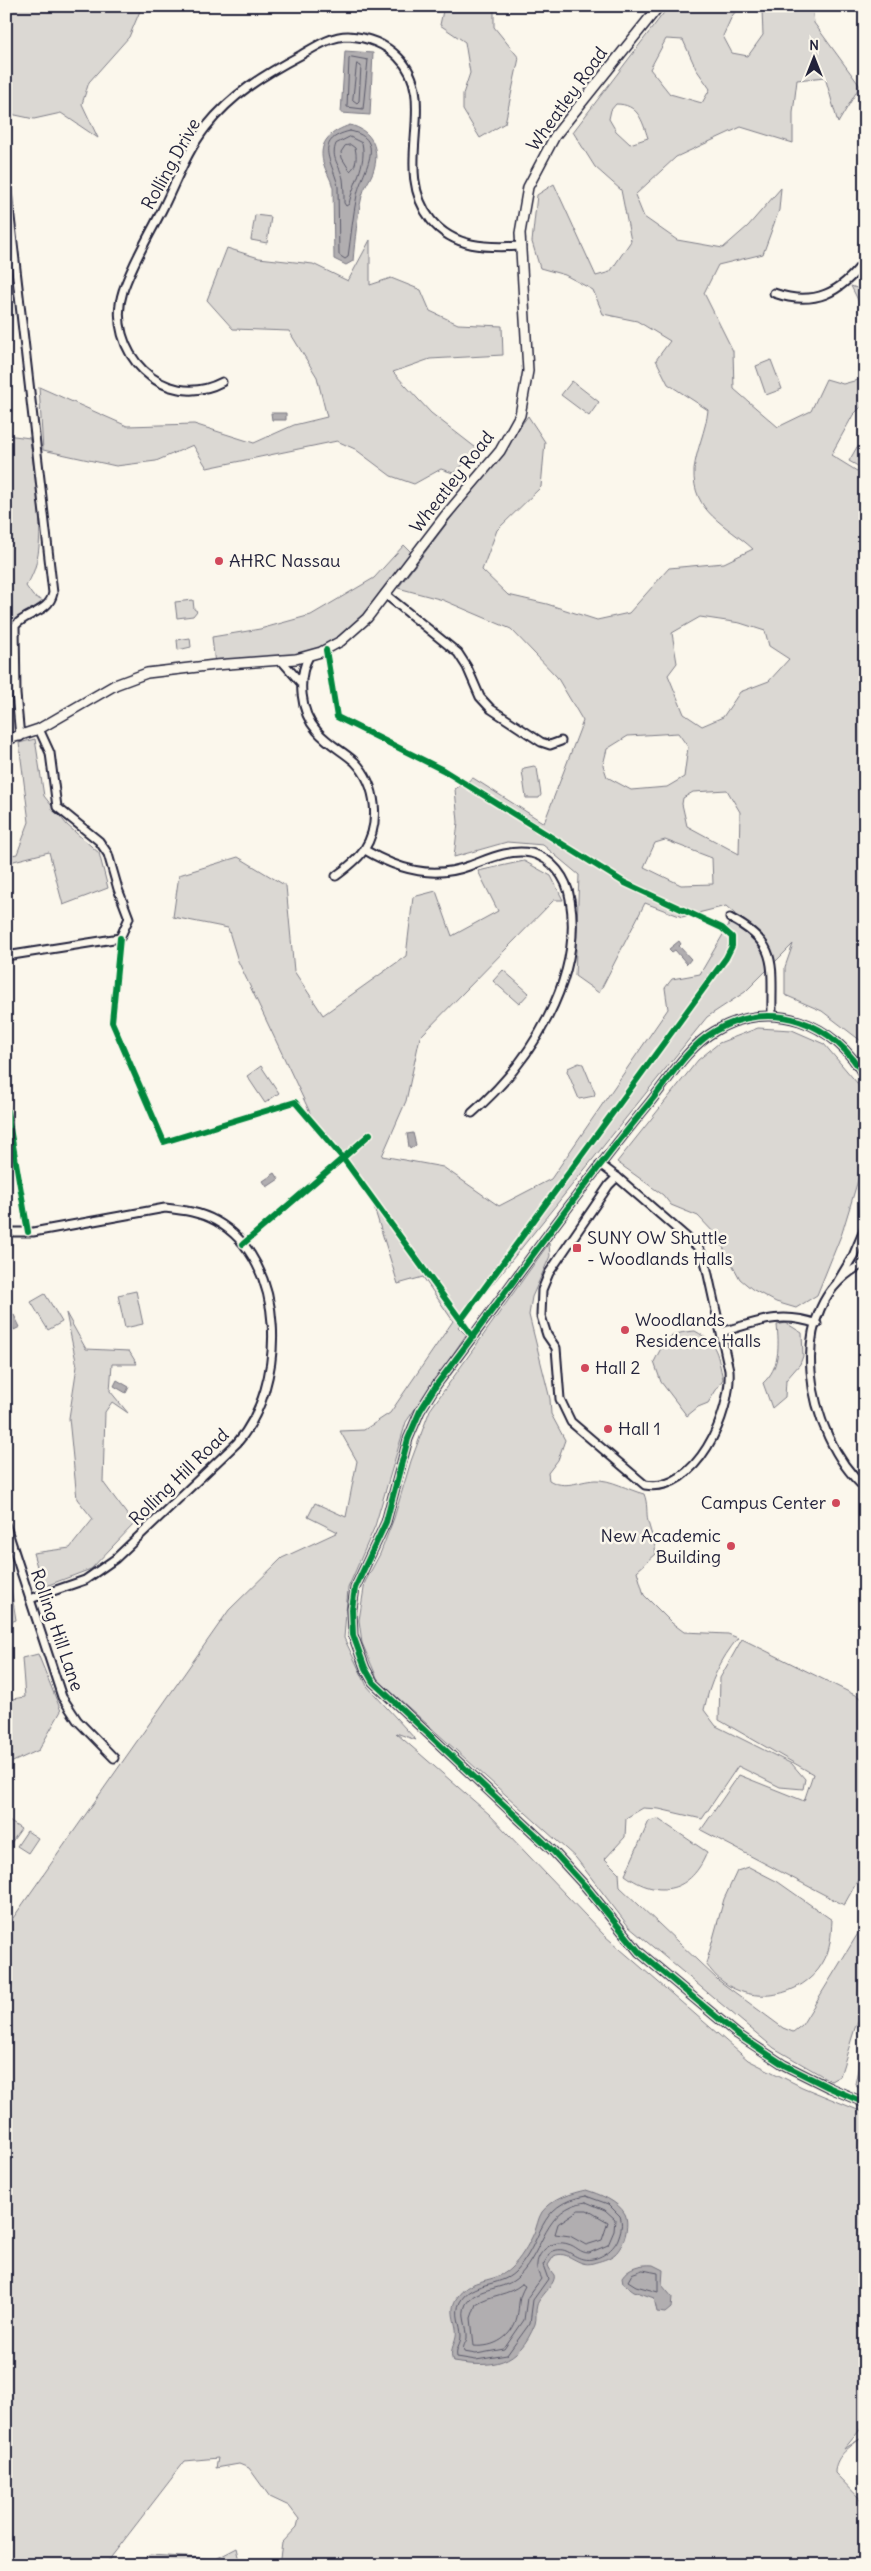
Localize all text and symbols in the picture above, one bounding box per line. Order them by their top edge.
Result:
north arrow [788,32,838,82]
text: N [809,36,819,54]
street label: Wheatley Road [521,42,612,155]
street label: Rolling Drive [136,114,205,213]
street label: Wheatley Road [405,426,499,537]
place label: AHRC Nassau [229,549,341,572]
marker: AHRC Nassau [213,555,225,567]
place label: SUNY OW Shuttle - Woodlands Halls [587,1226,733,1270]
marker: SUNY OW Shuttle - Woodlands Halls [571,1242,583,1254]
place label: Woodlands Residence Halls [635,1308,761,1352]
marker: Woodlands Residence Halls [619,1324,631,1336]
place label: Hall 2 [595,1356,641,1379]
marker: Hall 2 [579,1362,591,1374]
place label: Hall 1 [618,1417,661,1440]
street label: Rolling Hill Road [124,1423,234,1530]
marker: Hall 1 [602,1423,614,1435]
place label: Campus Center [701,1491,827,1514]
marker: Campus Center [830,1497,842,1509]
place label: New Academic Building [601,1524,721,1568]
marker: New Academic Building [725,1540,737,1552]
street label: Rolling Hill Lane [26,1566,89,1694]

